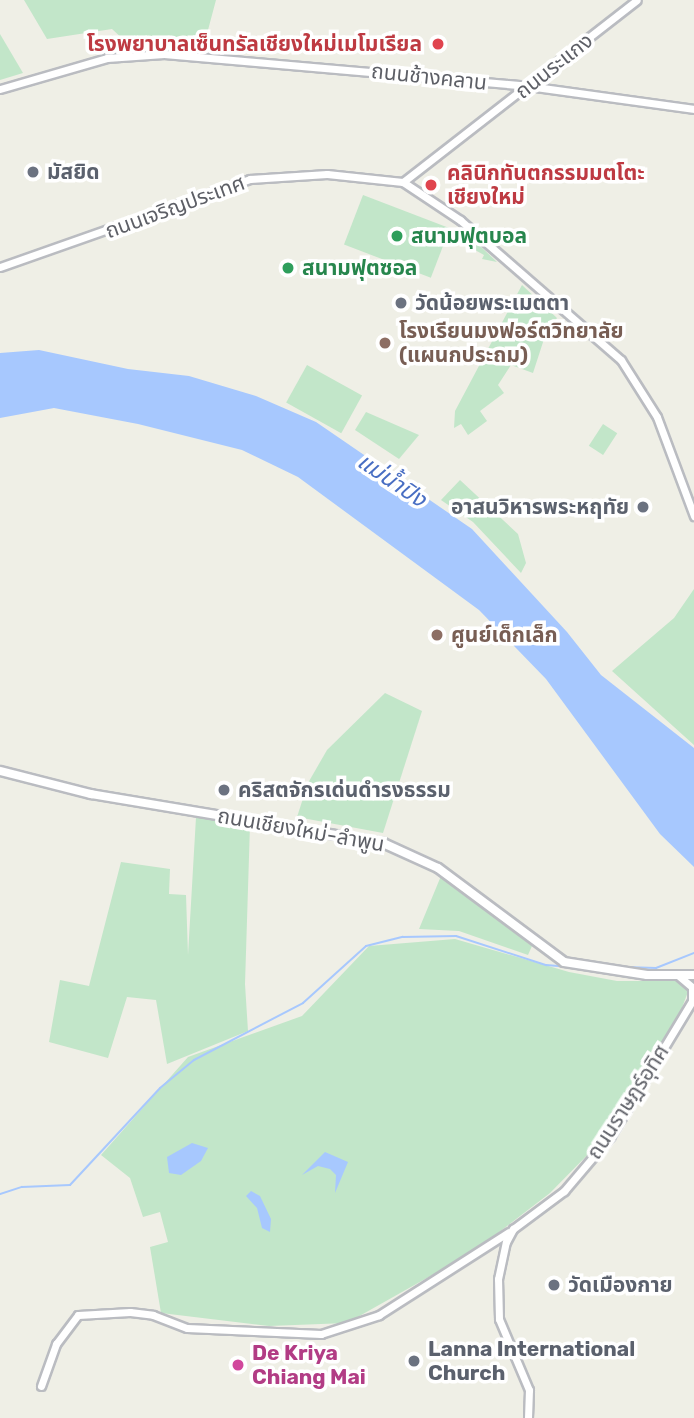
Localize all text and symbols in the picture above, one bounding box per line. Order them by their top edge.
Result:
street label: ถนนระแกง [510,28,598,104]
place label: โรงพยาบาลเซ็นทรัลเชียงใหม่เมโมเรียล [87,31,422,57]
marker: โรงพยาบาลเซ็นทรัลเชียงใหม่เมโมเรียล [428,34,448,54]
street label: ถนนช้างคลาน [370,58,488,96]
place label: มัสยิด [47,159,100,185]
place label: คลินิกทันตกรรมมตโตะ เชียงใหม่ [447,160,645,210]
marker: มัสยิด [25,164,41,180]
street label: ถนนเจริญประเทศ [102,170,248,244]
marker: คลินิกทันตกรรมมตโตะ เชียงใหม่ [421,175,441,195]
place label: สนามฟุตบอล [411,223,527,249]
marker: สนามฟุตบอล [389,228,405,244]
place label: สนามฟุตซอล [302,255,417,281]
marker: สนามฟุตซอล [280,260,296,276]
place label: วัดน้อยพระเมตตา [415,290,569,316]
marker: วัดน้อยพระเมตตา [393,295,409,311]
place label: โรงเรียนมงฟอร์ตวิทยาลัย (แผนกประถม) [399,318,624,368]
marker: โรงเรียนมงฟอร์ตวิทยาลัย (แผนกประถม) [377,335,393,351]
water label: แม่น้ำปิง [352,447,432,513]
place label: อาสนวิหารพระหฤทัย [451,494,629,520]
marker: อาสนวิหารพระหฤทัย [635,499,651,515]
place label: ศูนย์เด็กเล็ก [451,622,558,648]
marker: ศูนย์เด็กเล็ก [429,627,445,643]
place label: คริสตจักรเด่นดำรงธรรม [238,777,451,803]
marker: คริสตจักรเด่นดำรงธรรม [216,782,232,798]
street label: ถนนเชียงใหม่-ลำพูน [216,803,386,857]
street label: ถนนราษฎร์อุทิศ [582,1040,674,1164]
place label: วัดเมืองกาย [568,1272,673,1298]
marker: วัดเมืองกาย [546,1277,562,1293]
place label: Lanna International Church [428,1336,635,1386]
place label: De Kriya Chiang Mai [252,1340,366,1390]
marker: Lanna International Church [406,1353,422,1369]
marker: De Kriya Chiang Mai [230,1357,246,1373]

